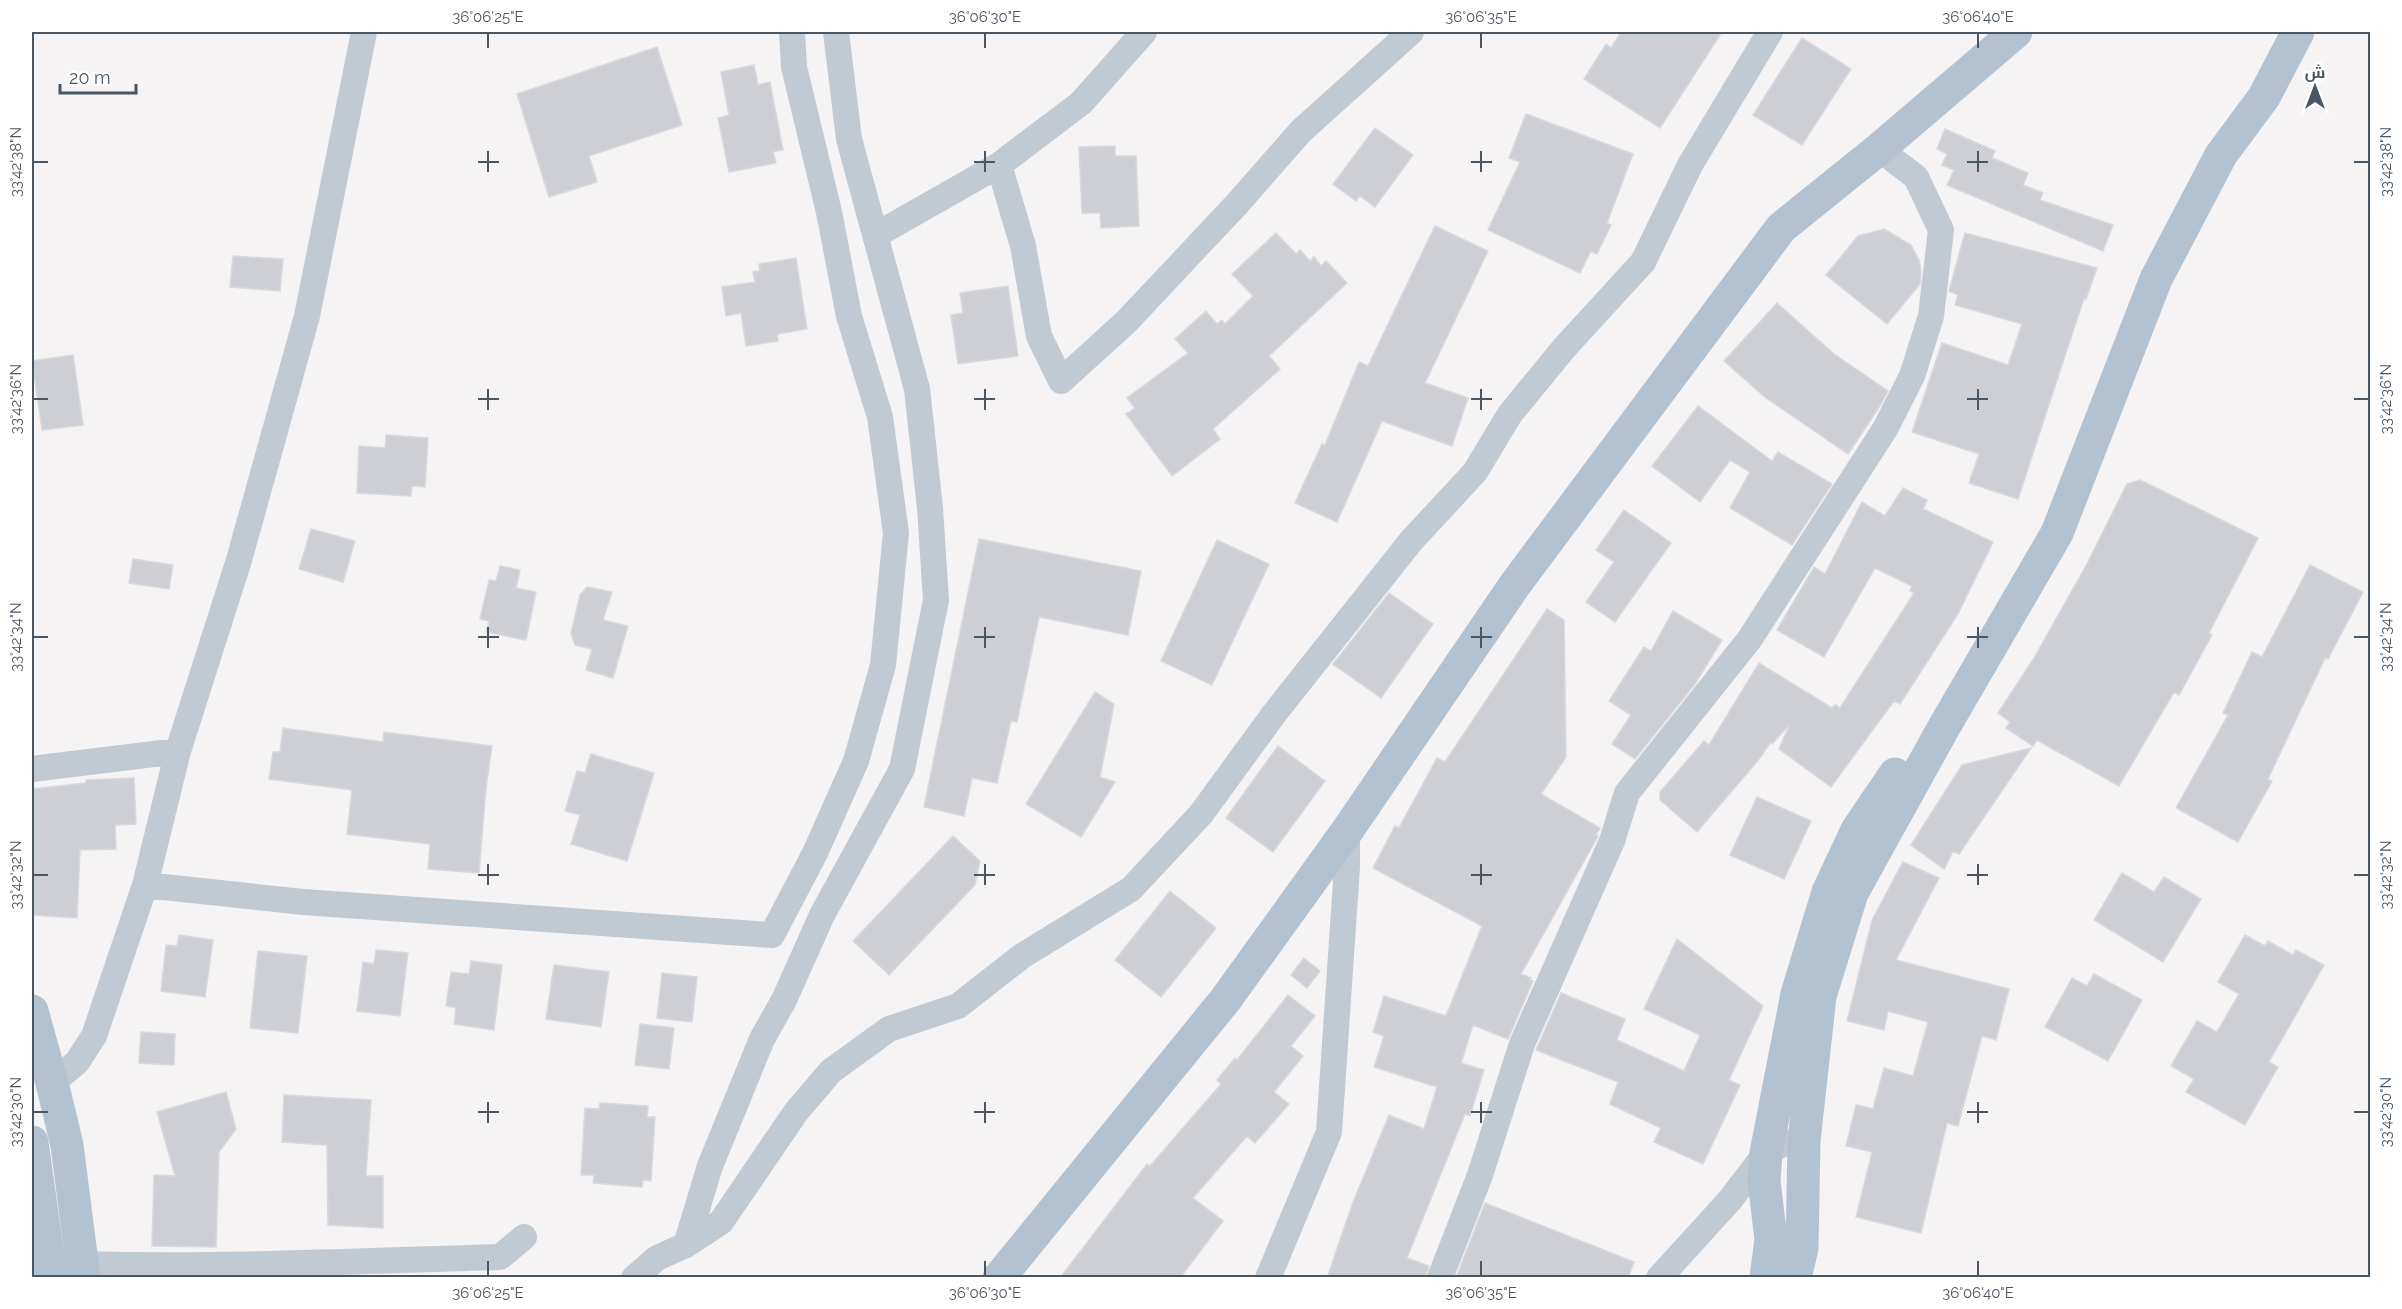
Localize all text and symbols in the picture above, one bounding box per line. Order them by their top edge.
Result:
text: 36°06'25"E [452,8,524,26]
text: 36°06'30"E [949,8,1021,26]
text: 36°06'35"E [1445,8,1517,26]
text: 36°06'40"E [1942,8,2014,26]
scale bar [60,57,136,95]
north arrow [2285,57,2345,117]
text: ش [2305,63,2325,82]
text: 20 m [69,67,111,88]
text: 33°42'38"N [7,127,25,197]
text: 33°42'38"N [2377,127,2395,197]
text: 33°42'36"N [7,364,25,434]
text: 33°42'36"N [2377,364,2395,434]
text: 33°42'34"N [7,602,25,672]
text: 33°42'34"N [2377,602,2395,672]
text: 33°42'32"N [7,840,25,910]
text: 33°42'32"N [2377,840,2395,910]
text: 33°42'30"N [7,1077,25,1147]
text: 33°42'30"N [2377,1077,2395,1147]
text: 36°06'25"E [452,1284,524,1302]
text: 36°06'30"E [949,1284,1021,1302]
text: 36°06'35"E [1445,1284,1517,1302]
text: 36°06'40"E [1942,1284,2014,1302]

